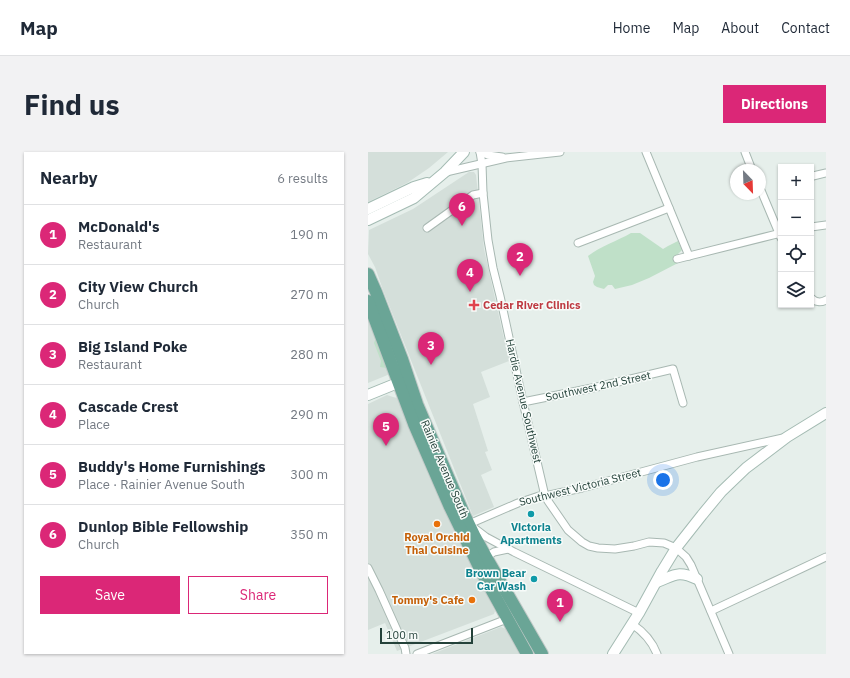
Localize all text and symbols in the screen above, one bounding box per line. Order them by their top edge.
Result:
text: Map [20,16,58,40]
text: Home [613,19,650,37]
text: Map [672,19,699,37]
text: About [721,19,759,37]
text: Contact [781,19,830,37]
button: Directions [723,85,826,123]
text: Find us [24,86,120,123]
north arrow [730,164,766,200]
map controls [778,164,814,308]
button: + [778,164,814,200]
text: Nearby [40,167,98,189]
text: 6 results [277,170,328,187]
pin: 6 [449,193,475,226]
button: − [778,200,814,236]
text: McDonald's [78,217,160,236]
text: 1 [49,226,57,243]
text: 190 m [290,226,328,243]
text: Restaurant [78,236,142,253]
button: locate [778,236,814,272]
pin: 2 [507,243,533,276]
pin: 4 [457,259,483,292]
button: layers [778,272,814,308]
text: City View Church [78,277,198,296]
text: 2 [49,286,57,303]
text: 270 m [290,286,328,303]
text: Church [78,296,119,313]
place label: Cedar River Clinics [483,298,581,312]
marker: Cedar River Clinics [468,299,480,311]
pin: 3 [418,332,444,365]
text: Big Island Poke [78,337,187,356]
street label: Hardie Avenue Southwest [503,337,545,465]
text: 3 [49,346,57,363]
text: 280 m [290,346,328,363]
text: Restaurant [78,356,142,373]
street label: Southwest 2nd Street [544,368,652,404]
text: Cascade Crest [78,397,179,416]
text: 4 [49,406,57,423]
text: 290 m [290,406,328,423]
pin: 5 [373,413,399,446]
text: Place [78,416,110,433]
street label: Rainier Avenue South [418,418,472,520]
text: Buddy's Home Furnishings [78,457,266,476]
street label: Southwest Victoria Street [517,465,643,509]
text: 5 [49,466,57,483]
text: 300 m [290,466,328,483]
your location [653,470,673,490]
text: Place · Rainier Avenue South [78,476,245,493]
marker: Victoria Apartments [526,509,536,519]
text: Dunlop Bible Fellowship [78,517,248,536]
marker: Royal Orchid Thai Cuisine [432,519,442,529]
place label: Victoria Apartments [500,520,562,547]
text: 6 [49,526,57,543]
text: 350 m [290,526,328,543]
place label: Royal Orchid Thai Cuisine [404,530,470,557]
text: Church [78,536,119,553]
place label: Brown Bear Car Wash [466,566,527,593]
marker: Brown Bear Car Wash [529,574,539,584]
button: Save [40,576,180,614]
button: Share [188,576,328,614]
pin: 1 [547,589,573,622]
place label: Tommy's Cafe [392,593,464,607]
marker: Tommy's Cafe [467,595,477,605]
scale bar [380,626,473,645]
text: 100 m [386,628,418,642]

